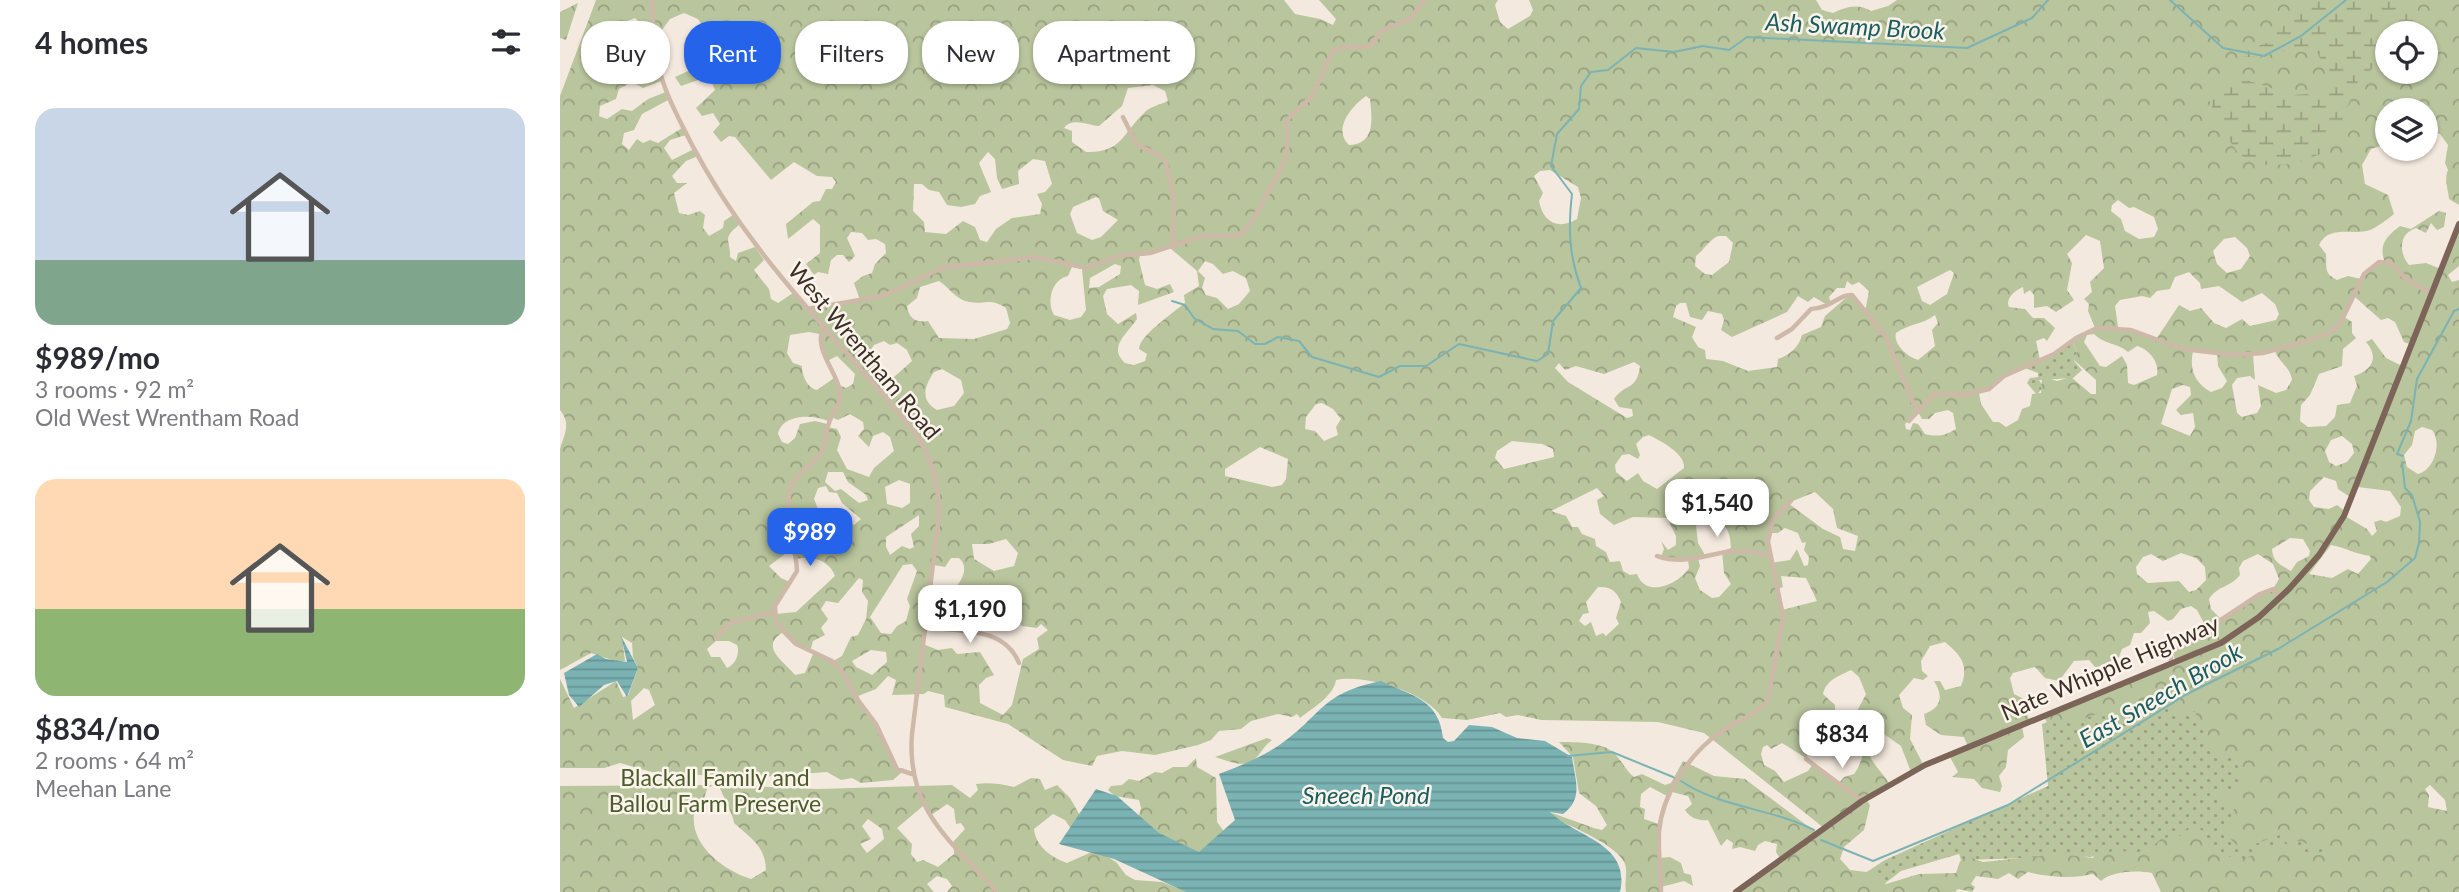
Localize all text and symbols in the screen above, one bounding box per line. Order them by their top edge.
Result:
water label: Ash Swamp Brook [1764,6,1946,45]
chip: Buy [581,21,670,84]
chip: Rent [684,21,781,84]
chip: Filters [795,21,908,84]
chip: New [922,21,1019,84]
chip: Apartment [1033,21,1195,84]
map controls [2375,21,2438,161]
button: locate [2375,21,2438,84]
icon: filters [487,23,525,61]
text: 4 homes [35,24,148,60]
button: layers [2375,98,2438,161]
icon: home [217,154,343,280]
street label: West Wrentham Road [783,256,947,445]
text: $989/mo [35,339,160,375]
text: 3 rooms · 92 m² [35,375,194,403]
text: Old West Wrentham Road [35,403,299,431]
pin: $1,540 [1660,480,1774,539]
text: $1,540 [1681,488,1753,516]
pin: $989 [769,508,851,568]
text: $989 [783,517,837,545]
icon: home [217,525,343,651]
pin: $1,190 [913,586,1027,645]
text: $1,190 [934,594,1006,622]
street label: Nate Whipple Highway [1996,608,2223,726]
water label: East Sneech Brook [2074,636,2247,753]
text: $834/mo [35,710,160,746]
pin: $834 [1801,710,1883,770]
text: $834 [1815,719,1869,747]
text: 2 rooms · 64 m² [35,746,194,774]
park label: Blackall Family and Ballou Farm Preserve [609,763,821,817]
text: Meehan Lane [35,774,172,802]
water label: Sneech Pond [1302,780,1430,809]

